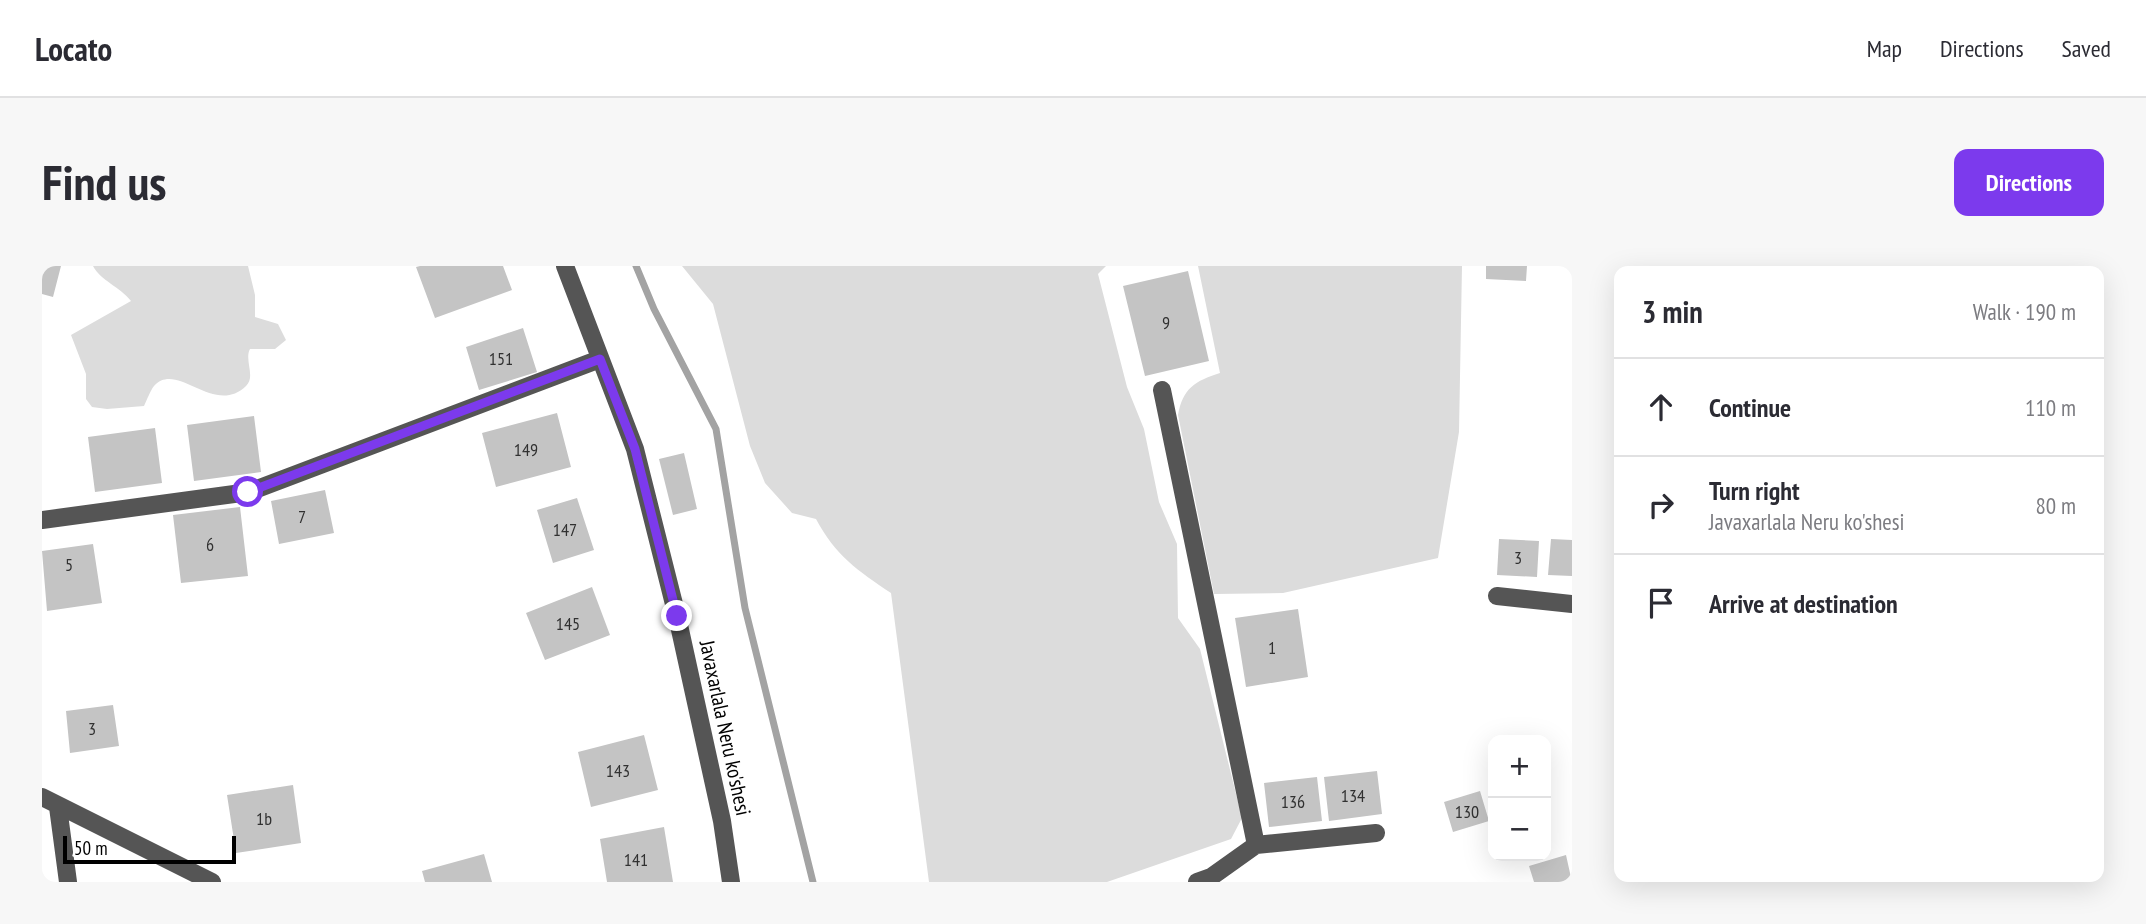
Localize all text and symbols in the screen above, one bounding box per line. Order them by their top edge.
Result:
text: Locato [35,27,112,70]
text: Map [1867,33,1902,64]
text: Directions [1940,33,2024,64]
text: Saved [2062,33,2111,64]
button: Directions [1954,149,2104,216]
text: Find us [42,150,166,214]
text: 3 min [1642,292,1703,331]
text: Walk · 190 m [1973,297,2076,326]
house number: 9 [1162,311,1170,334]
house number: 151 [489,347,513,370]
icon: ahead [1642,388,1680,426]
text: Continue [1709,391,1791,424]
text: 110 m [2025,393,2076,422]
house number: 149 [514,438,538,461]
text: Turn right [1709,474,1800,507]
route start [232,476,263,507]
icon: right [1642,486,1680,524]
text: 80 m [2035,491,2076,520]
house number: 7 [298,505,306,528]
text: Javaxarlala Neru ko'shesi [1709,507,1905,536]
house number: 147 [553,518,577,541]
house number: 6 [206,533,214,556]
house number: 3 [1514,546,1522,569]
house number: 5 [65,553,73,576]
icon: arrive [1642,584,1680,622]
text: Arrive at destination [1709,587,1898,620]
route end [661,600,692,631]
house number: 145 [556,612,580,635]
house number: 1 [1268,636,1276,659]
street label: Javaxarlala Neru ko'shesi [694,637,757,818]
house number: 3 [88,717,96,740]
map controls [1488,735,1551,861]
button: + [1488,735,1551,798]
house number: 143 [606,759,630,782]
house number: 134 [1341,784,1365,807]
house number: 136 [1281,790,1305,813]
button: − [1488,798,1551,861]
house number: 130 [1455,800,1479,823]
house number: 1b [256,807,272,830]
scale bar [63,833,236,865]
text: 50 m [74,836,108,860]
house number: 141 [624,848,648,871]

